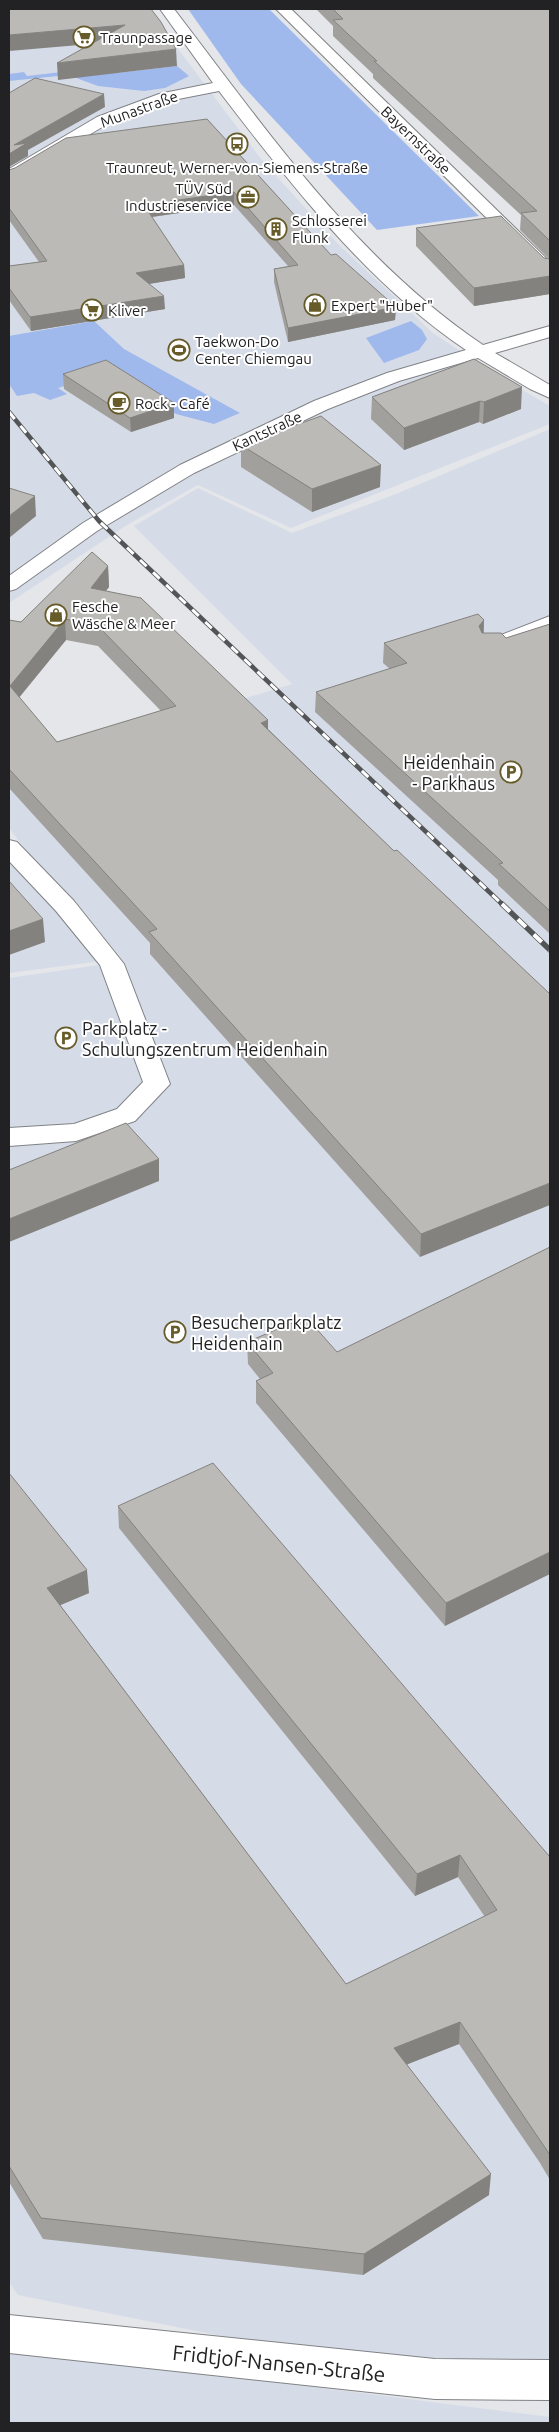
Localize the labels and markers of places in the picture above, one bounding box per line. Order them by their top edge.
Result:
supermarket icon: Traunpassage [72,25,96,49]
place label: Traunpassage [100,29,192,46]
bus stop icon: Traunreut, Werner-von-Siemens-Straße [225,132,249,156]
place label: Traunreut, Werner-von-Siemens-Straße [106,159,368,176]
place label: TÜV Süd Industrieservice [125,180,232,214]
office icon: TÜV Süd Industrieservice [236,185,260,209]
place label: Schlosserei Flunk [292,212,367,246]
building icon: Schlosserei Flunk [264,217,288,241]
shop icon: Expert "Huber" [303,293,327,317]
place label: Expert "Huber" [331,297,433,314]
supermarket icon: Kliver [80,298,104,322]
place label: Kliver [108,302,146,319]
place label: Taekwon-Do Center Chiemgau [195,333,312,367]
sports icon: Taekwon-Do Center Chiemgau [167,338,191,362]
cafe icon: Rock - Café [107,391,131,415]
place label: Rock - Café [135,395,210,412]
place label: Fesche Wäsche & Meer [72,598,176,632]
shop icon: Fesche Wäsche & Meer [44,603,68,627]
place label: Heidenhain - Parkhaus [403,752,495,793]
parking icon: Heidenhain - Parkhaus [499,760,523,784]
place label: Parkplatz - Schulungszentrum Heidenhain [82,1018,328,1059]
parking icon: Parkplatz - Schulungszentrum Heidenhain [54,1026,78,1050]
place label: Besucherparkplatz Heidenhain [191,1312,341,1353]
parking icon: Besucherparkplatz Heidenhain [163,1320,187,1344]

